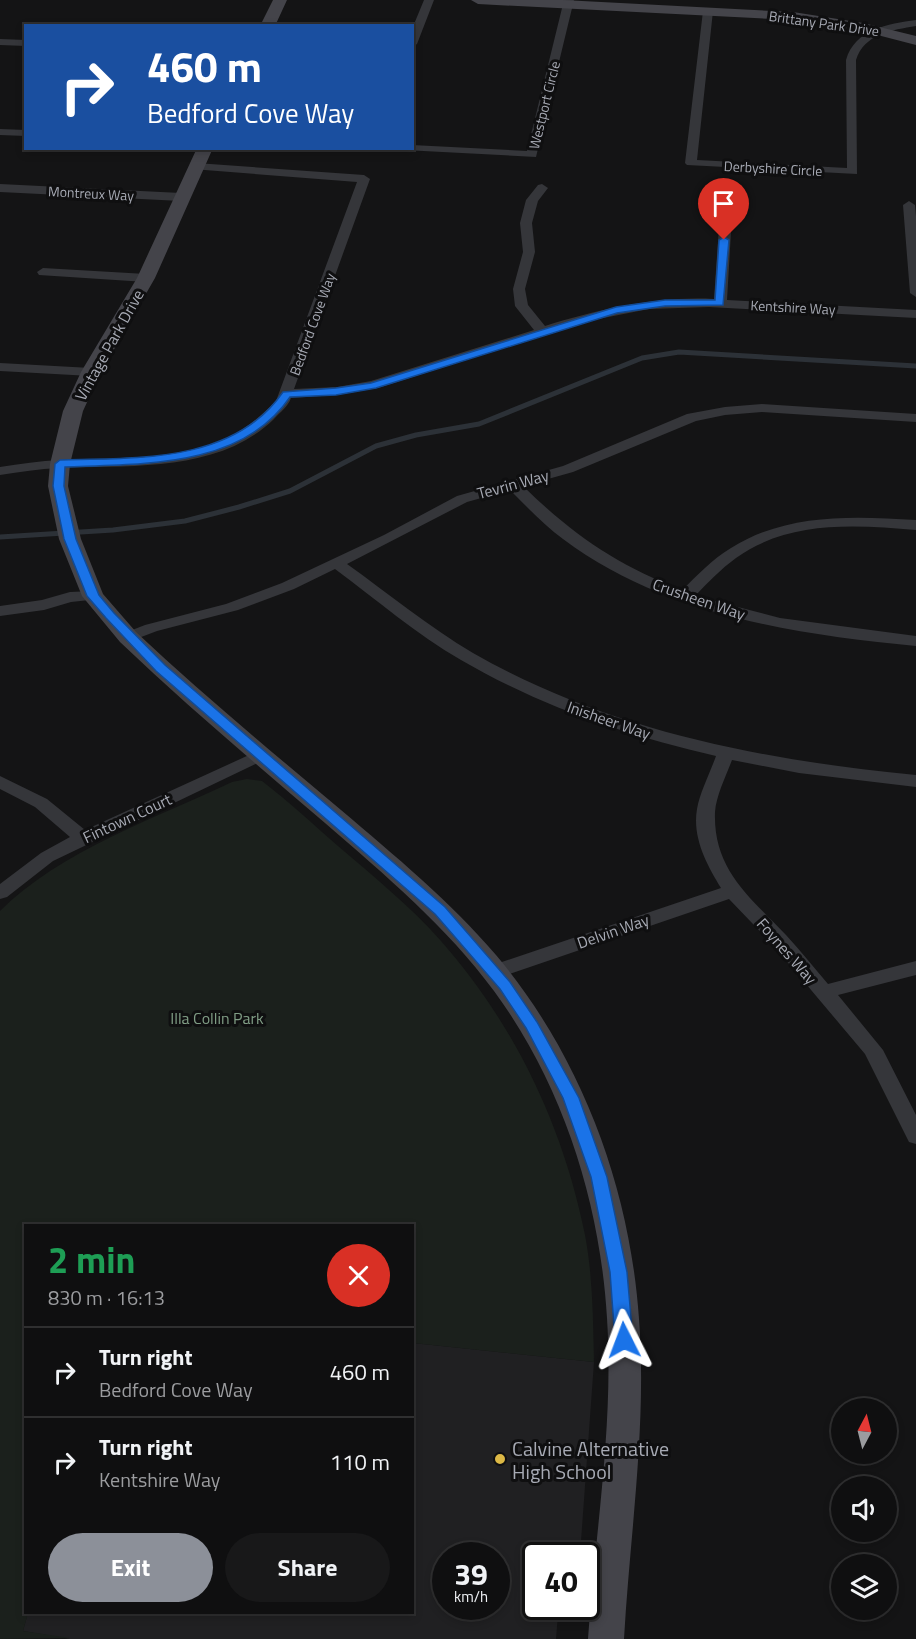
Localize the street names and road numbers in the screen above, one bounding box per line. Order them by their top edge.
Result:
street label: Brittany Park Drive [768,5,880,41]
street label: Westport Circle [523,59,565,151]
street label: Derbyshire Circle [723,155,823,181]
street label: Montreux Way [48,180,135,206]
street label: Bedford Cove Way [284,270,340,378]
street label: Vintage Park Drive [68,285,150,405]
street label: Kentshire Way [750,294,836,320]
street label: Tevrin Way [474,463,552,505]
street label: Crusheen Way [649,572,749,626]
street label: Inisheer Way [564,695,654,746]
street label: Fintown Court [79,787,176,849]
street label: Delvin Way [574,907,653,955]
street label: Foynes Way [751,912,823,990]

